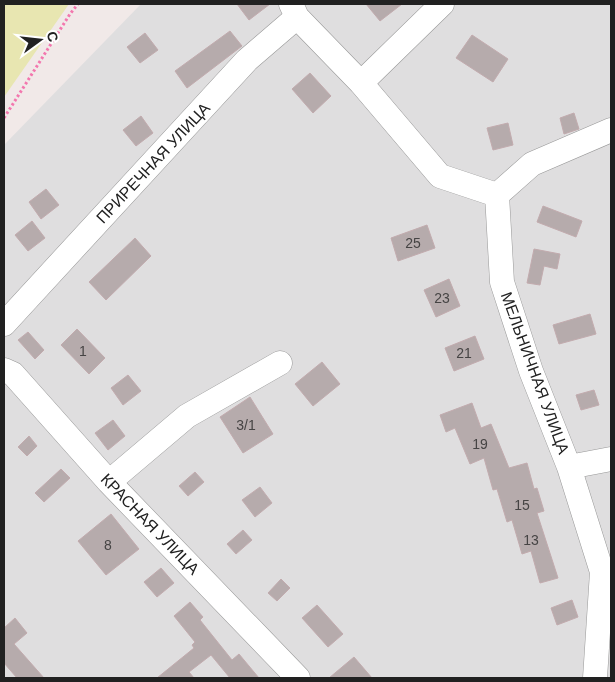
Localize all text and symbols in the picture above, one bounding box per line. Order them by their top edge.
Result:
north arrow [15,15,65,65]
text: С [44,30,62,44]
street label: ПРИРЕЧНАЯ УЛИЦА [93,99,213,227]
house number: 25 [405,235,421,251]
house number: 23 [434,290,450,306]
street label: МЕЛЬНИЧНАЯ УЛИЦА [498,290,572,457]
house number: 1 [79,343,87,359]
house number: 21 [456,345,472,361]
house number: 3/1 [236,417,256,433]
house number: 19 [472,436,488,452]
street label: КРАСНАЯ УЛИЦА [98,470,203,578]
house number: 15 [514,497,530,513]
house number: 13 [523,532,539,548]
house number: 8 [104,537,112,553]

